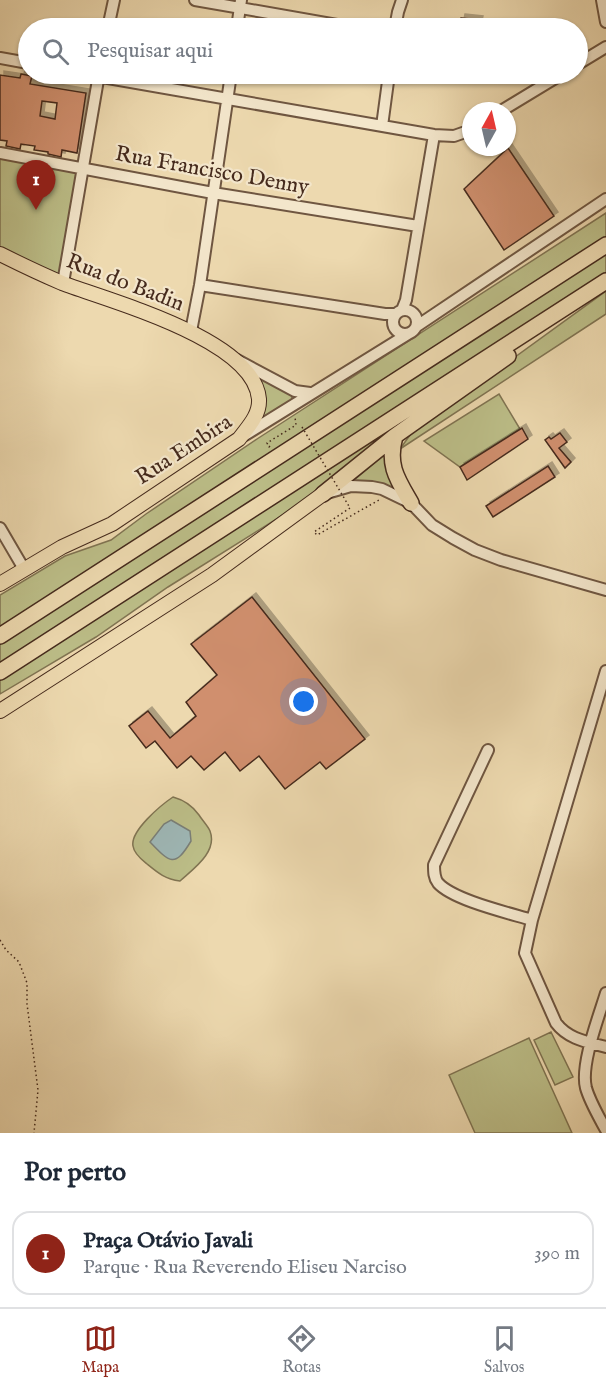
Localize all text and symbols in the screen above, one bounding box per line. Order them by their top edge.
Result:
search box [18,18,588,84]
icon: search [39,35,72,68]
text: Pesquisar aqui [87,37,213,65]
north arrow [462,102,516,156]
street label: Rua Francisco Denny [113,140,311,202]
pin: 1 [16,160,56,210]
street label: Rua do Badin [62,248,188,318]
street label: Rua Embira [130,408,238,492]
your location [289,687,318,716]
text: Por perto [24,1156,126,1189]
text: Praça Otávio Javali [83,1227,253,1255]
text: 1 [42,1241,49,1266]
text: 390 m [534,1241,580,1266]
text: Parque · Rua Reverendo Eliseu Narciso [83,1255,407,1280]
tab: Mapa [82,1322,119,1378]
tab: Rotas [282,1322,321,1378]
tab: Salvos [484,1322,524,1378]

